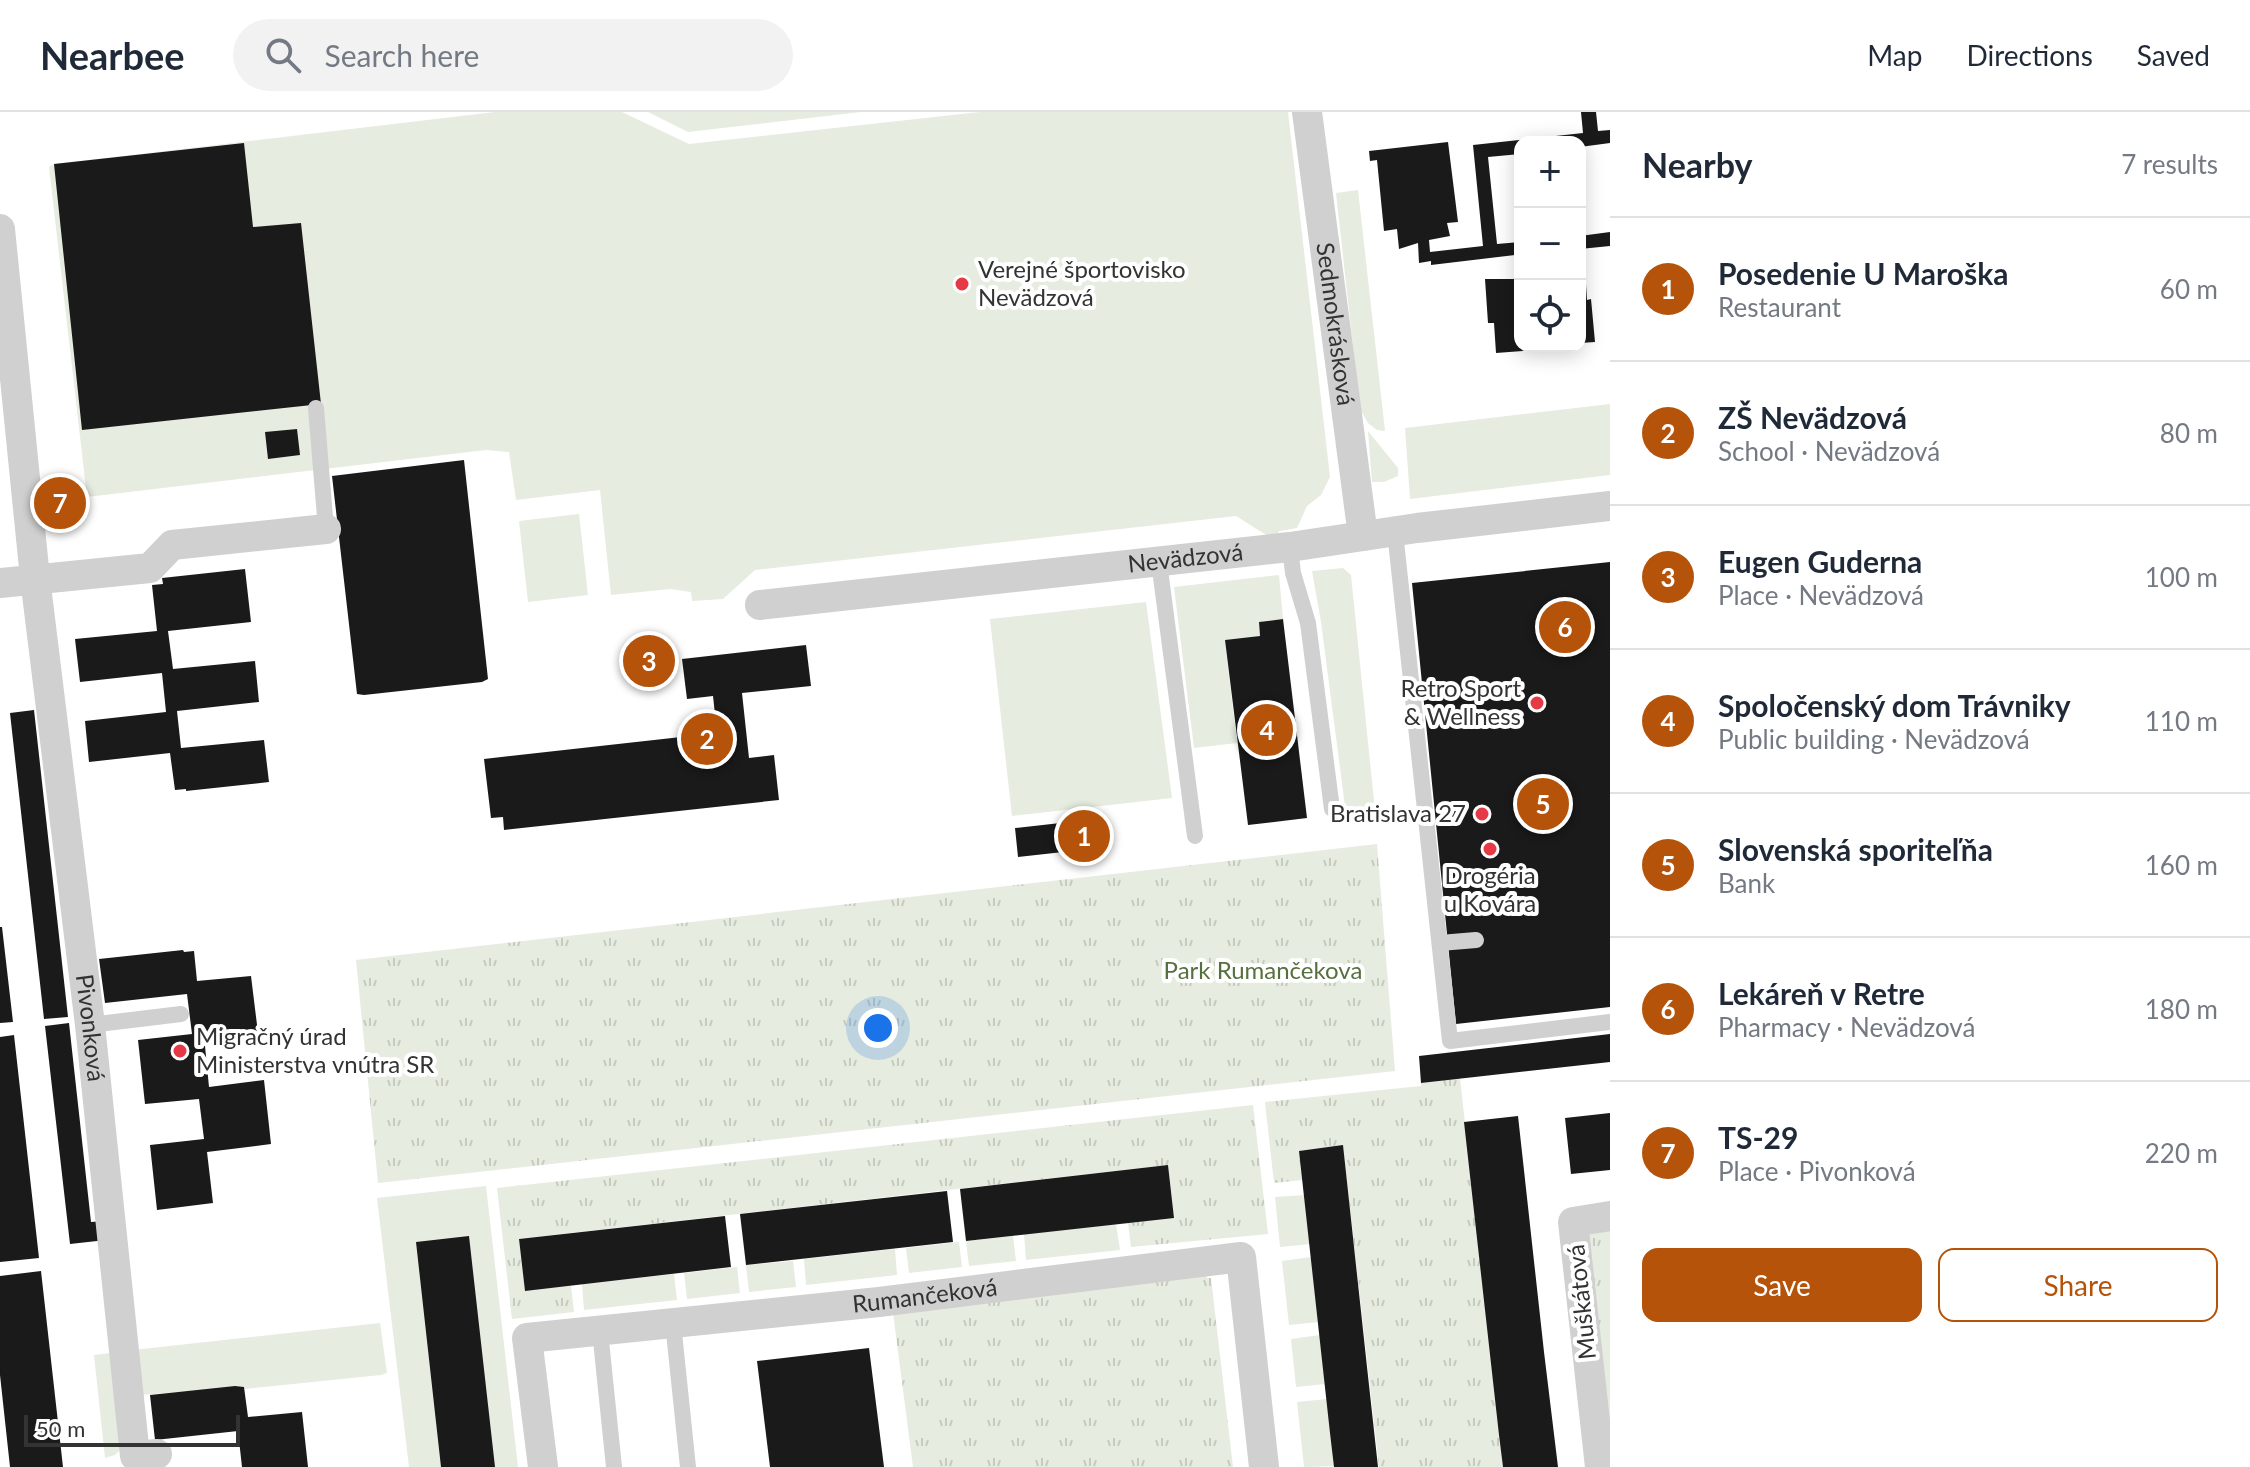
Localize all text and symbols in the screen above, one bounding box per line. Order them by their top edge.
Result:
search box [233,19,793,91]
text: Nearbee [40,32,185,78]
icon: search [261,33,305,77]
text: Search here [325,37,479,73]
text: Map [1867,38,1922,72]
text: Directions [1966,38,2093,72]
text: Saved [2137,38,2210,72]
map controls [1514,136,1586,352]
button: + [1514,136,1586,208]
text: Nearby [1642,144,1753,185]
text: 7 results [2121,148,2218,180]
button: − [1514,208,1586,280]
street label: Sedmokrásková [1311,241,1362,407]
place label: Verejné športovisko Nevädzová [978,254,1186,311]
text: Posedenie U Maroška [1718,255,2008,291]
text: 1 [1660,273,1676,305]
text: 60 m [2160,273,2218,305]
marker: Verejné športovisko Nevädzová [953,275,971,293]
button: locate [1514,280,1586,352]
text: Restaurant [1718,291,1841,323]
text: ZŠ Nevädzová [1718,399,1907,435]
text: 2 [1660,417,1676,449]
text: 80 m [2160,417,2218,449]
text: School · Nevädzová [1718,435,1940,467]
pin: 7 [34,473,86,533]
street label: Nevädzová [1126,536,1244,578]
text: Eugen Guderna [1718,543,1922,579]
text: 3 [1660,561,1676,593]
text: 100 m [2145,561,2218,593]
text: Place · Nevädzová [1718,579,1924,611]
pin: 6 [1539,597,1591,657]
pin: 3 [623,631,675,691]
place label: Retro Sport & Wellness [1400,673,1521,730]
text: Spoločenský dom Trávniky [1718,687,2071,723]
marker: Retro Sport & Wellness [1528,694,1546,712]
pin: 4 [1241,700,1293,760]
text: 4 [1660,705,1676,737]
text: 110 m [2145,705,2218,737]
pin: 2 [681,709,733,769]
text: Public building · Nevädzová [1718,723,2030,755]
pin: 5 [1517,774,1569,834]
place label: Bratislava 27 [1330,798,1466,827]
marker: Bratislava 27 [1473,805,1491,823]
pin: 1 [1058,806,1110,866]
text: Slovenská sporiteľňa [1718,831,1993,867]
marker: Drogéria u Kovára [1481,840,1499,858]
text: 5 [1660,849,1676,881]
text: 160 m [2145,849,2218,881]
place label: Drogéria u Kovára [1444,860,1536,917]
text: Bank [1718,867,1775,899]
park label: Park Rumančekova [1164,955,1362,984]
street label: Pivonková [71,972,112,1083]
text: Lekáreň v Retre [1718,975,1925,1011]
text: 6 [1660,993,1676,1025]
text: 180 m [2145,993,2218,1025]
your location [858,1008,898,1048]
text: Pharmacy · Nevädzová [1718,1011,1975,1043]
place label: Migračný úrad Ministerstva vnútra SR [196,1021,434,1078]
marker: Migračný úrad Ministerstva vnútra SR [171,1042,189,1060]
text: TS-29 [1718,1119,1798,1155]
text: 7 [1660,1137,1676,1169]
text: 220 m [2145,1137,2218,1169]
text: Place · Pivonková [1718,1155,1916,1187]
street label: Muškátová [1560,1243,1601,1361]
button: Save [1642,1248,1922,1322]
button: Share [1938,1248,2218,1322]
street label: Rumančeková [851,1271,999,1318]
scale bar [24,1411,240,1447]
text: 50 m [36,1415,85,1442]

